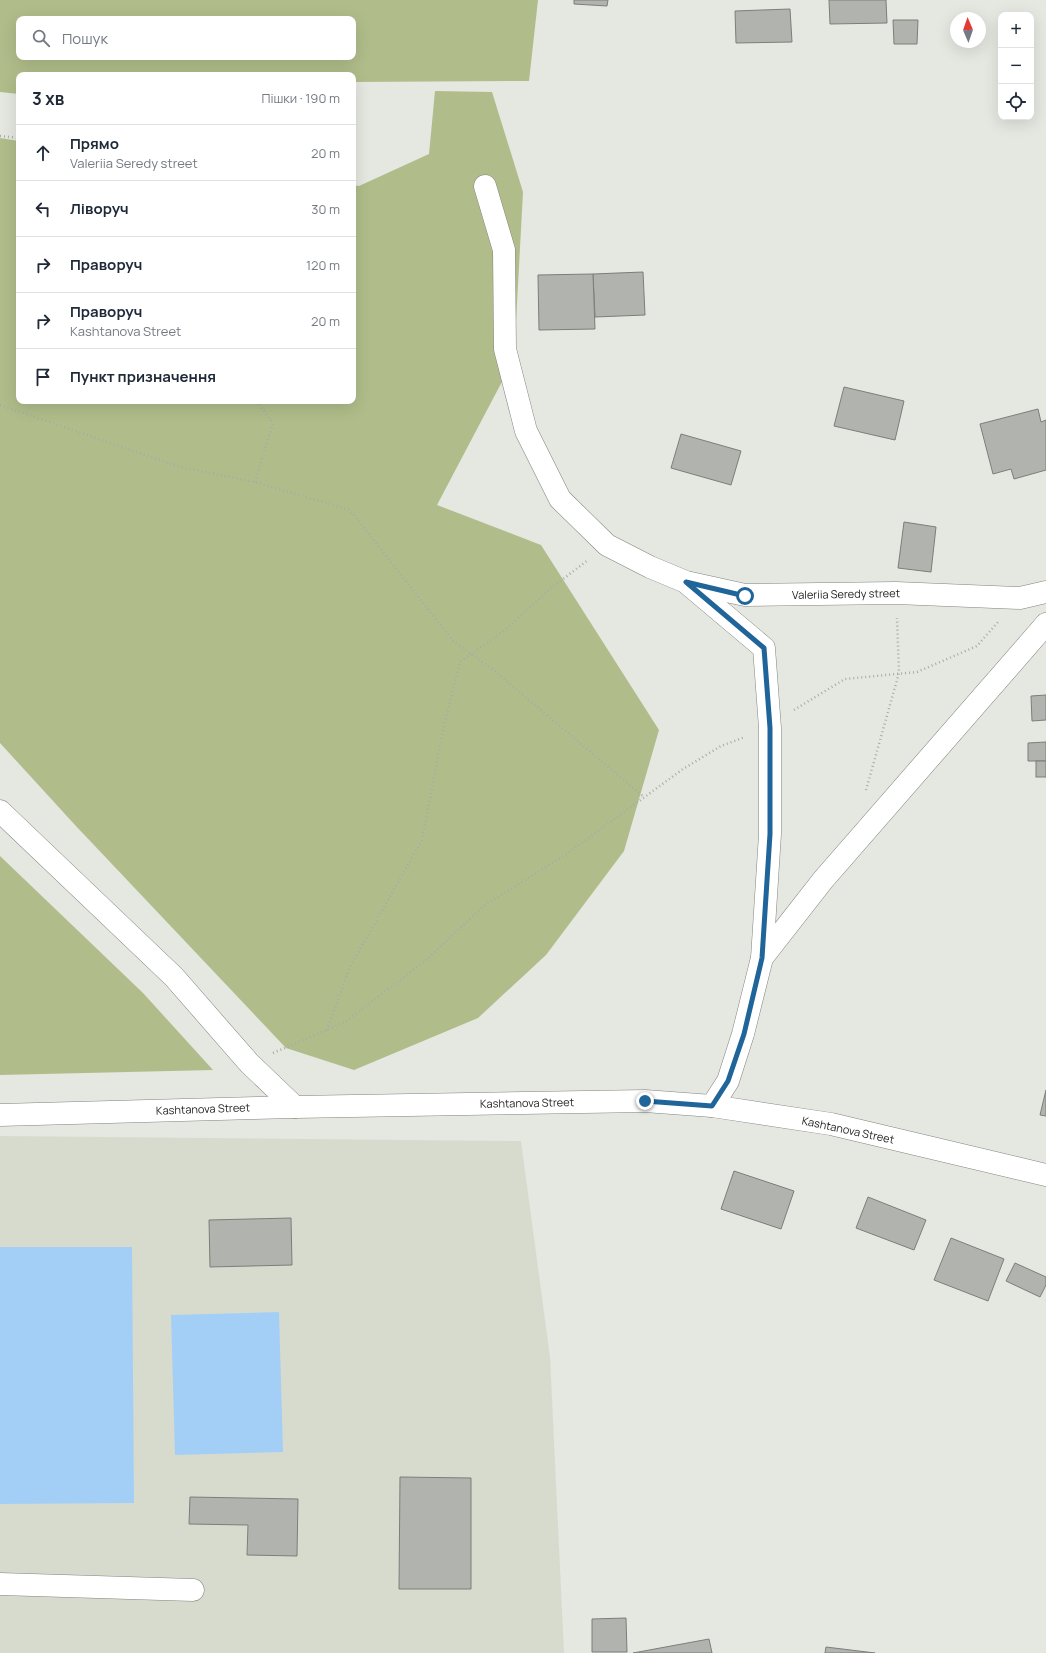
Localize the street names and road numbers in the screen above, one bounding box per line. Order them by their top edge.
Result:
street label: Valeriia Seredy street [792,585,900,602]
street label: Kashtanova Street [480,1094,574,1111]
street label: Kashtanova Street [156,1099,250,1118]
street label: Kashtanova Street [801,1112,896,1147]

